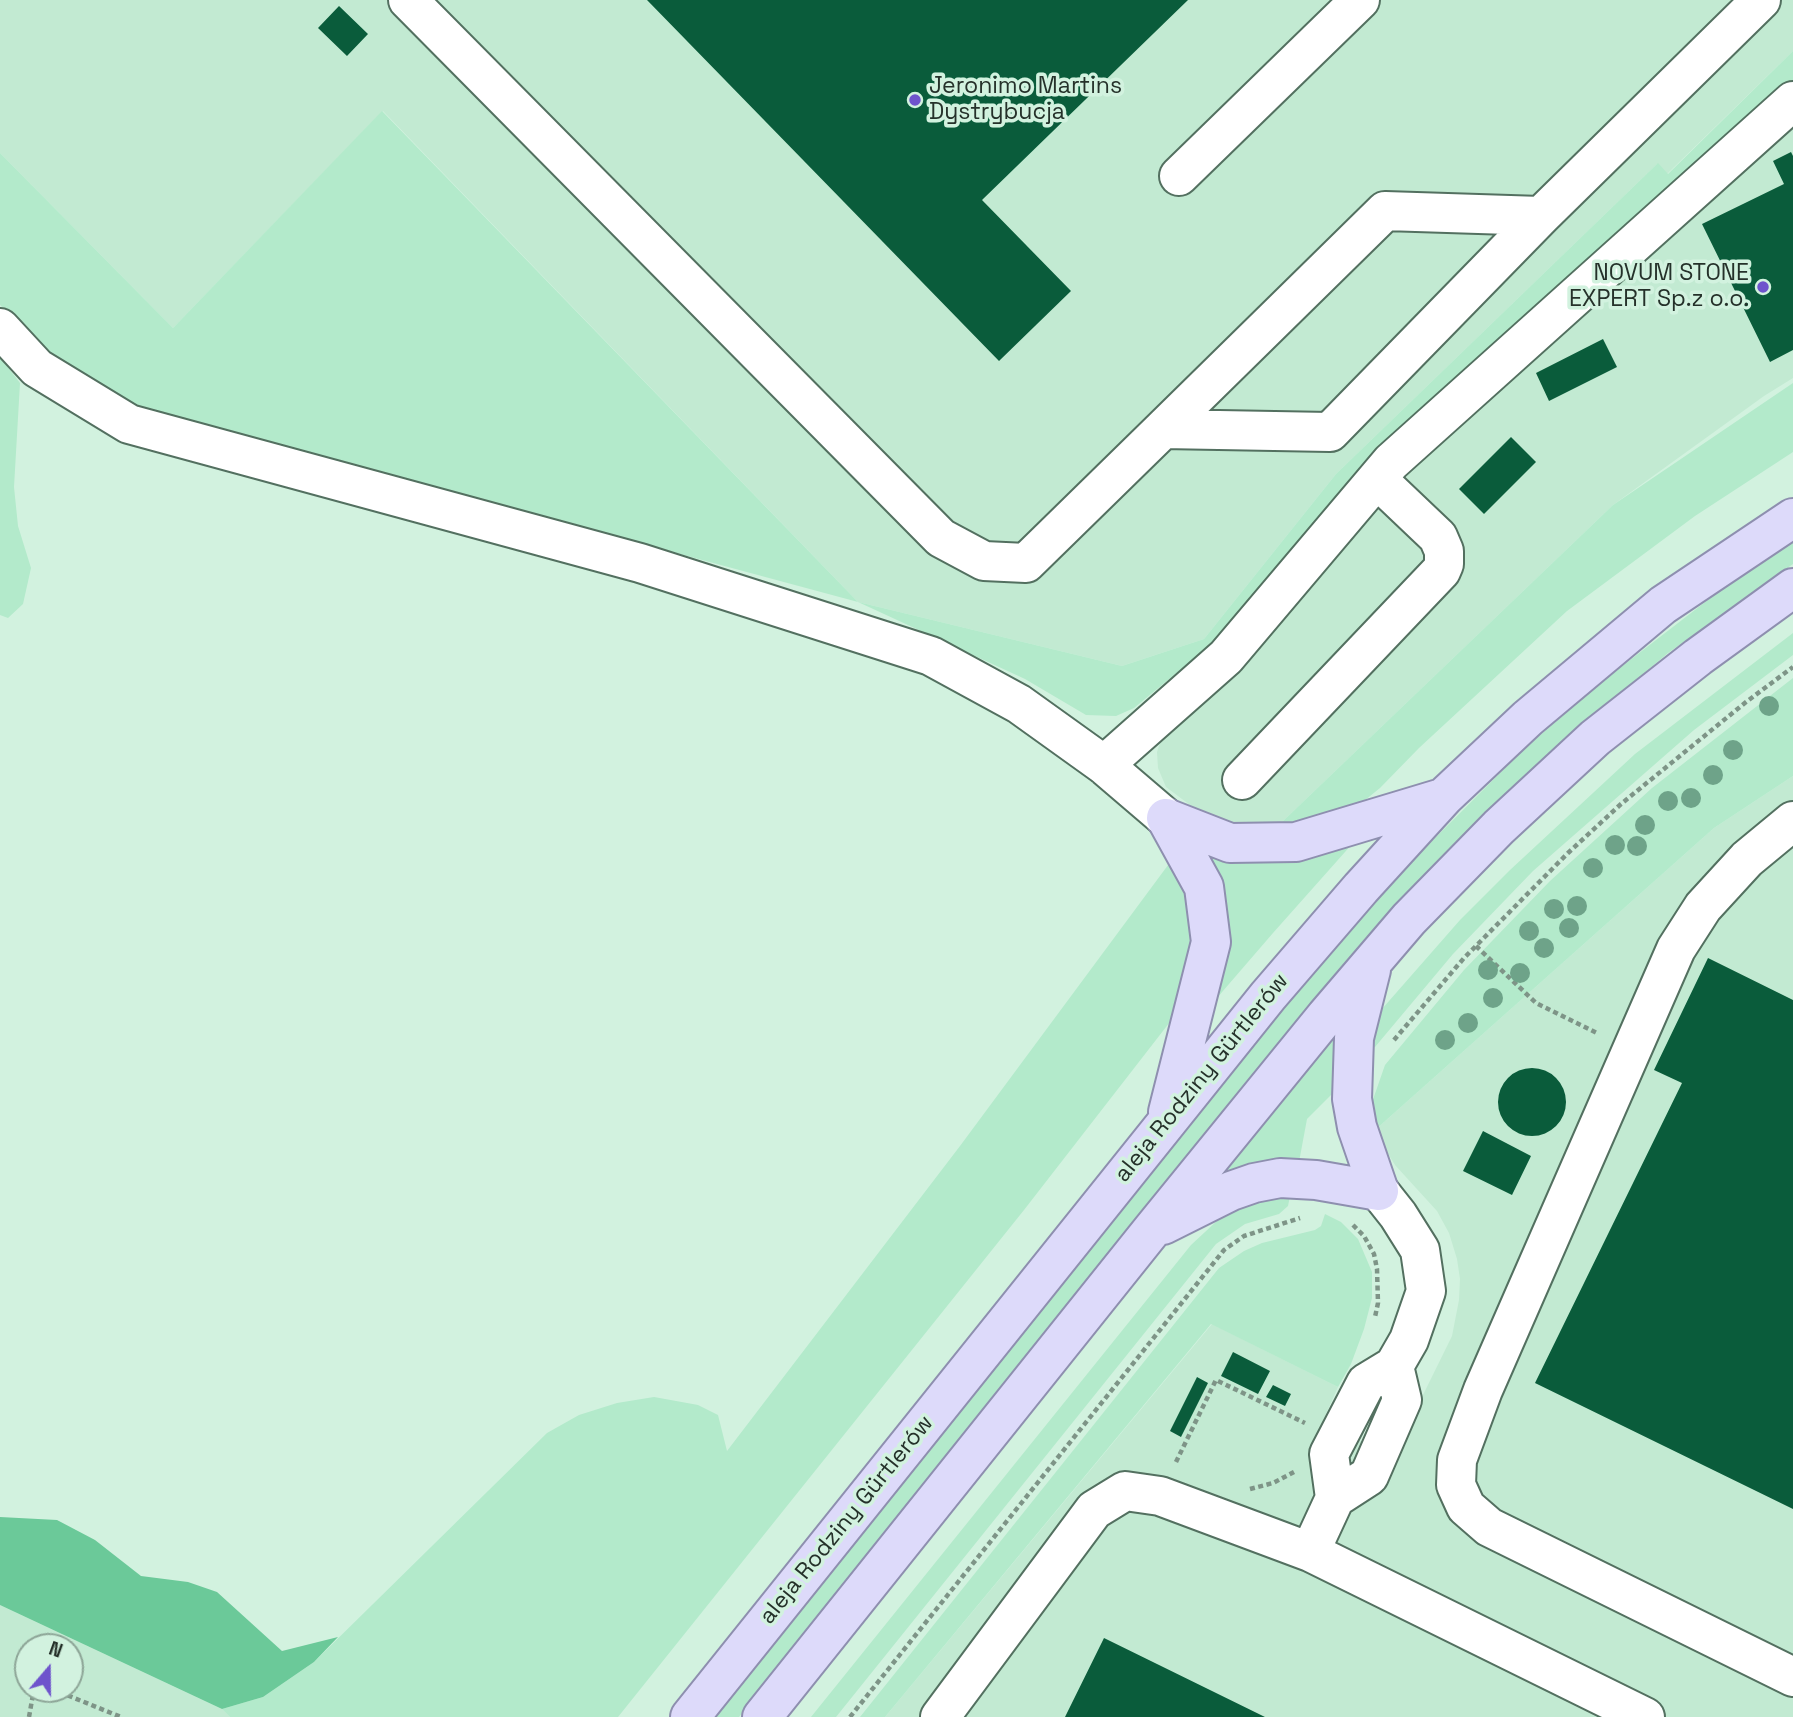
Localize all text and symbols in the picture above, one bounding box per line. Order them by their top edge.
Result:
place label: Jeronimo Martins Dystrybucja [929,73,1122,127]
marker: Jeronimo Martins Dystrybucja [907,92,923,108]
place label: NOVUM STONE EXPERT Sp.z o.o. [1569,260,1749,314]
marker: NOVUM STONE EXPERT Sp.z o.o. [1755,279,1771,295]
street label: aleja Rodziny Gürtlerów [1109,968,1295,1188]
street label: aleja Rodziny Gürtlerów [754,1410,940,1630]
north arrow [14,1633,84,1703]
text: N [45,1636,66,1664]

